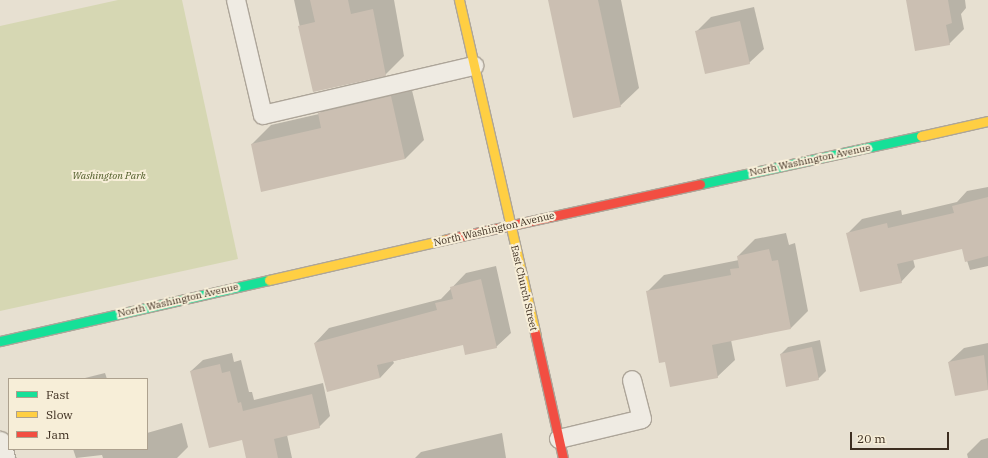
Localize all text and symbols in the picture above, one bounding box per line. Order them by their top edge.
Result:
street label: North Washington Avenue [748,141,872,179]
park label: Washington Park [72,170,146,182]
street label: North Washington Avenue [432,209,556,249]
street label: East Church Street [508,244,540,332]
street label: North Washington Avenue [116,280,240,320]
legend [8,378,148,450]
text: Fast [46,387,70,402]
text: Slow [46,407,73,422]
scale bar [852,424,951,450]
text: Jam [46,427,69,442]
text: 20 m [857,431,886,446]

